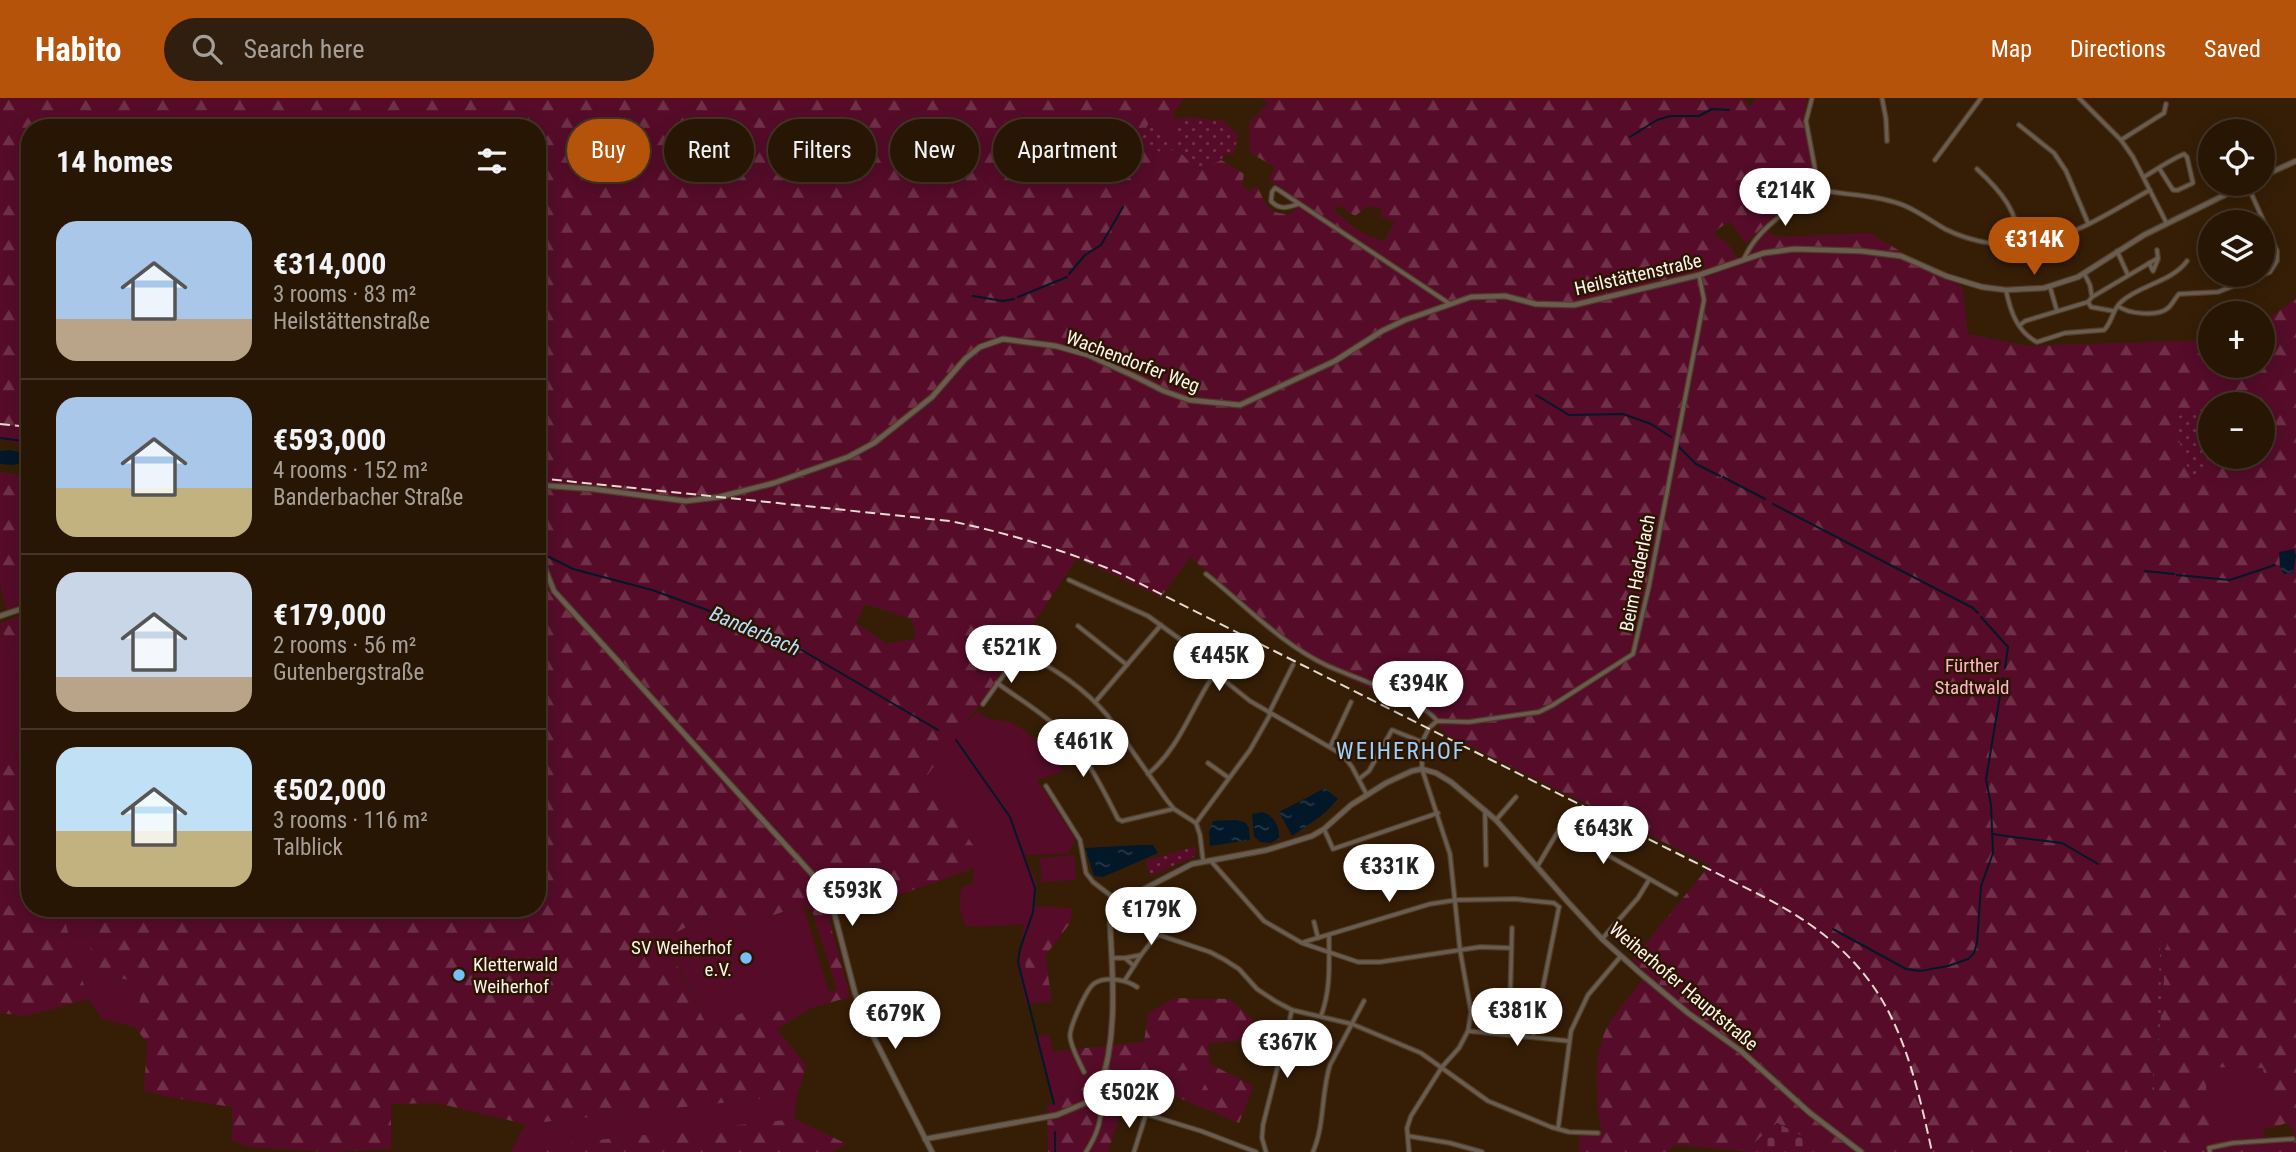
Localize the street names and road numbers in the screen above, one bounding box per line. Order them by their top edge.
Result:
street label: Heilstättenstraße [1572,249,1704,300]
street label: Wachendorfer Weg [1063,325,1203,398]
street label: Beim Haderlach [1615,513,1660,634]
street label: Weiherhofer Hauptstraße [1604,917,1763,1056]

